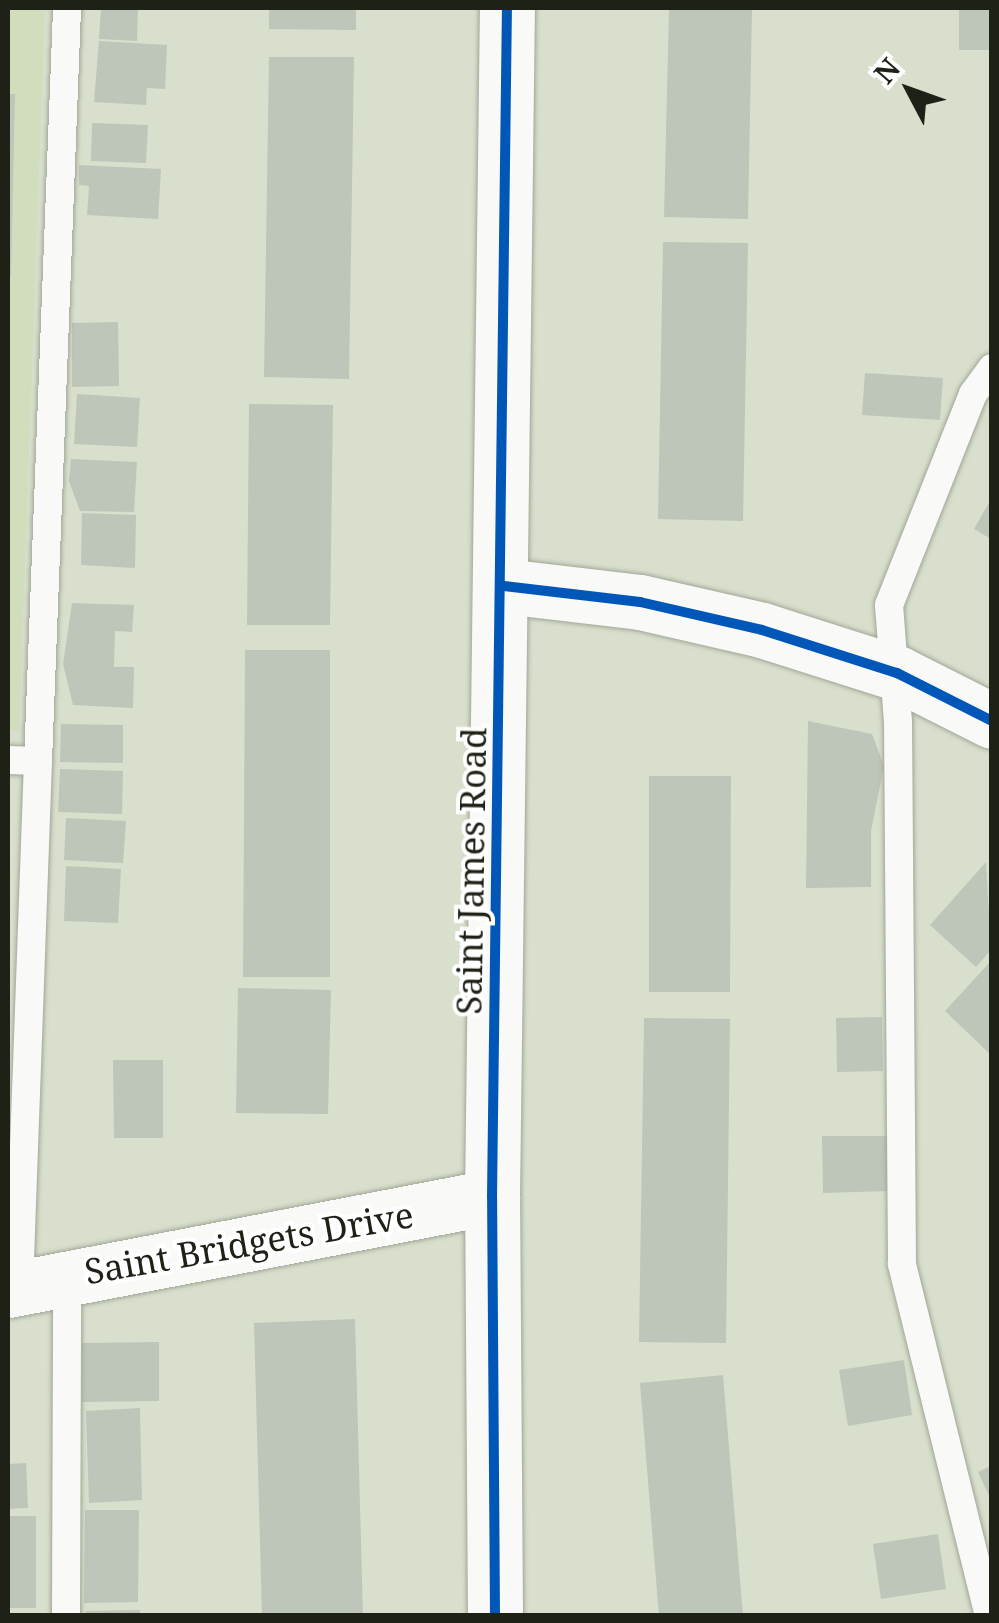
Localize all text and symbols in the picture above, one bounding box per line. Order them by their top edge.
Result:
north arrow [859,40,959,140]
text: N [865,50,908,91]
street label: Saint James Road [447,727,495,1015]
street label: Saint Bridgets Drive [81,1193,417,1293]

